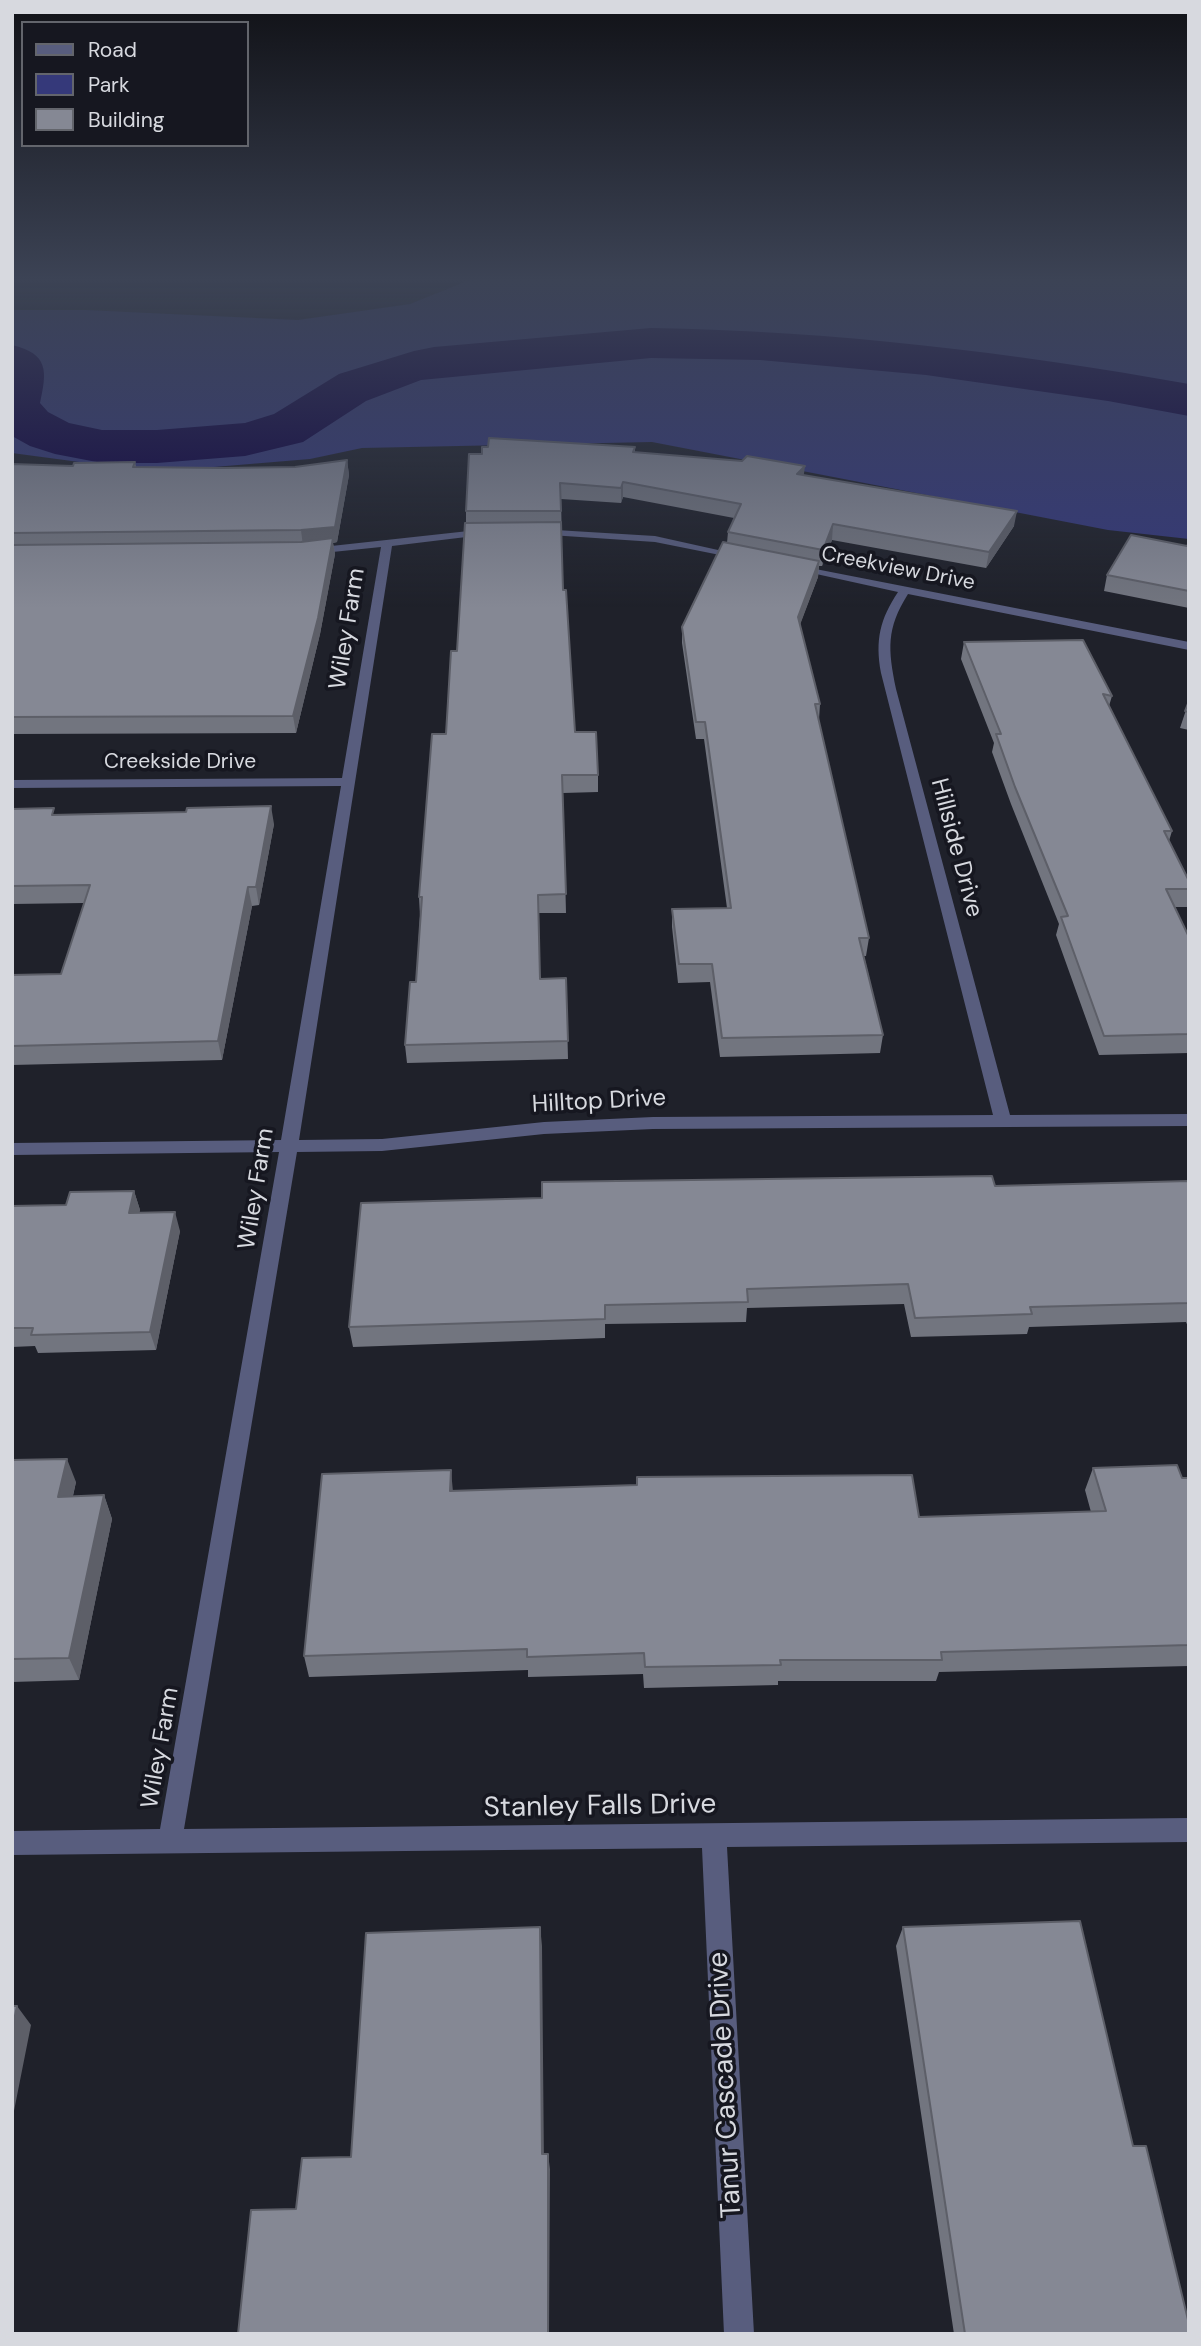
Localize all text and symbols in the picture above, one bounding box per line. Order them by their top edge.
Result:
legend [21,21,248,147]
text: Road [88,36,137,64]
text: Park [88,71,129,99]
text: Building [88,106,164,134]
street label: Creekview Drive [819,542,977,596]
street label: Wiley Farm [324,566,372,692]
street label: Creekside Drive [104,749,256,775]
street label: Hillside Drive [924,775,988,921]
street label: Hilltop Drive [531,1084,667,1120]
street label: Wiley Farm [233,1126,281,1252]
street label: Wiley Farm [136,1685,186,1811]
street label: Stanley Falls Drive [483,1788,717,1826]
street label: Tanur Cascade Drive [702,1951,750,2219]

